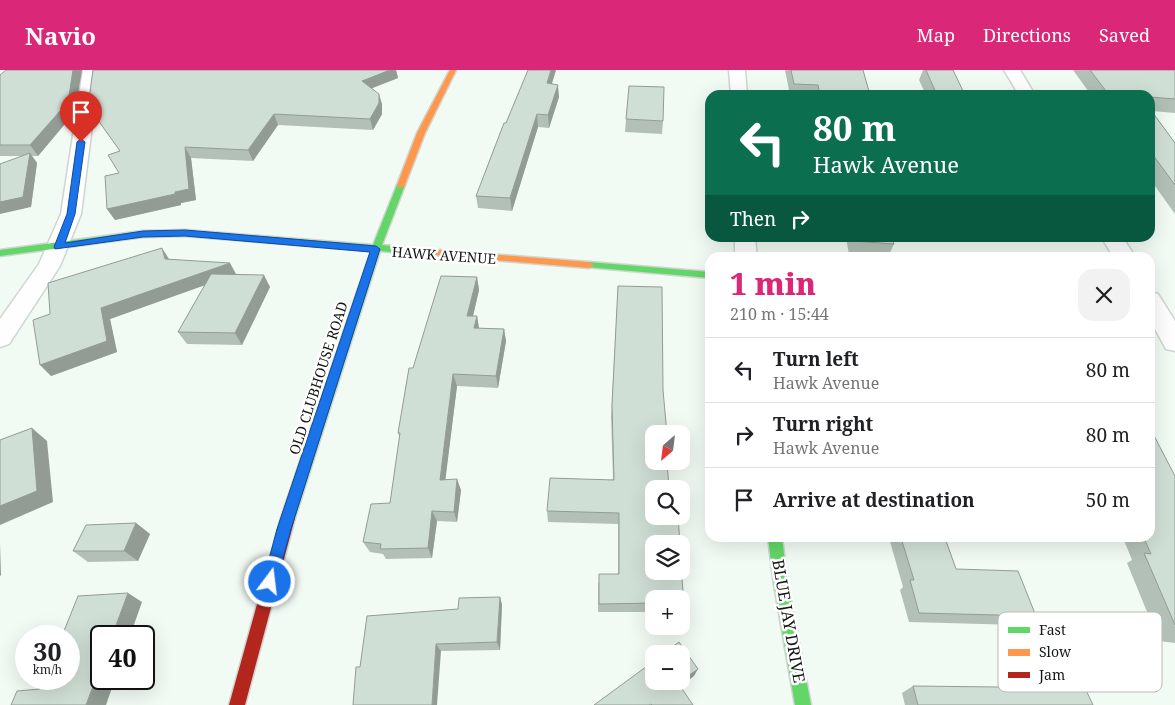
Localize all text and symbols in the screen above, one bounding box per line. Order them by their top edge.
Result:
text: Navio [25,19,96,52]
text: Map [917,23,955,47]
text: Directions [983,23,1071,47]
text: Saved [1099,23,1150,47]
pin [60,91,102,142]
icon: arrive [67,98,95,126]
text: 80 m [813,104,896,151]
icon: left [730,110,795,175]
text: Hawk Avenue [813,149,959,179]
icon: right [786,205,814,233]
text: Then [730,206,776,232]
street label: HAWK AVENUE [391,242,497,268]
text: 1 min [730,263,816,304]
button: close [1078,269,1130,321]
street label: OLD CLUBHOUSE ROAD [284,299,352,457]
text: 210 m · 15:44 [730,303,829,325]
text: Turn left [773,346,859,372]
icon: left [730,356,758,384]
text: 80 m [1086,357,1130,383]
text: Hawk Avenue [773,372,879,394]
text: Turn right [773,411,873,437]
icon: right [730,421,758,449]
text: 80 m [1086,422,1130,448]
north arrow [645,425,690,470]
map controls [645,425,690,690]
text: Hawk Avenue [773,437,879,459]
button: search [645,480,690,525]
icon: arrive [730,486,758,514]
text: Arrive at destination [773,487,975,513]
text: 50 m [1086,487,1130,513]
button: layers [645,535,690,580]
position arrow [243,555,295,607]
street label: BLUE JAY DRIVE [767,558,811,684]
button: + [645,590,690,635]
legend [998,612,1162,692]
text: Fast [1039,620,1066,639]
speed limit sign: 40 [90,625,155,690]
text: 30 [33,634,62,668]
text: Slow [1039,642,1072,661]
button: − [645,645,690,690]
text: km/h [33,661,62,678]
text: Jam [1038,665,1065,684]

